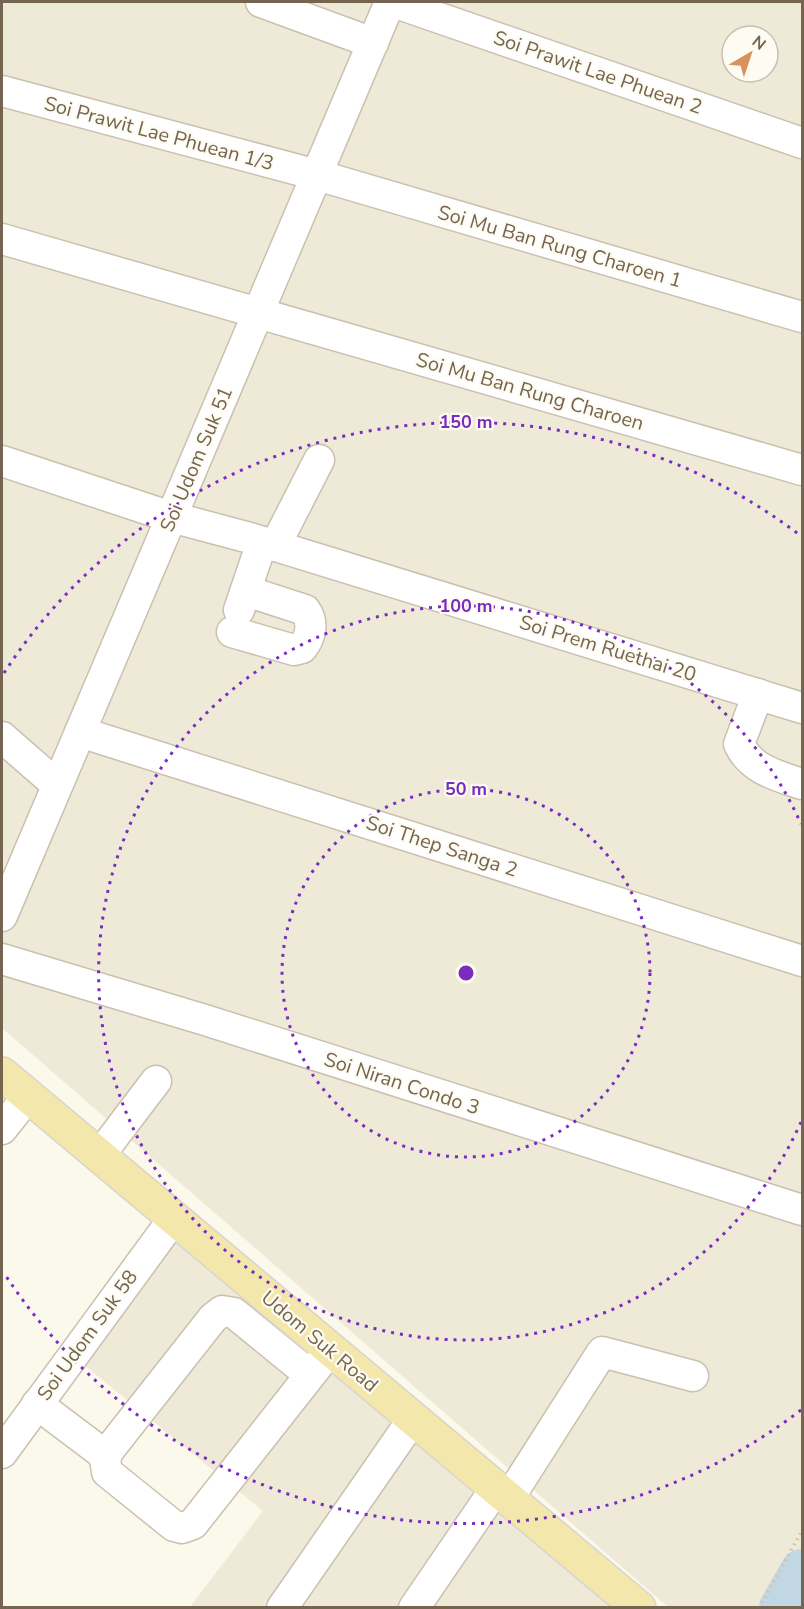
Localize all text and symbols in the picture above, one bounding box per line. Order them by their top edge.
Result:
street label: Soi Prawit Lae Phuean 2 [490,24,706,121]
north arrow [720,24,780,84]
text: N [747,31,770,55]
street label: Soi Prawit Lae Phuean 1/3 [41,90,277,177]
street label: Soi Mu Ban Rung Charoen 1 [435,199,685,294]
street label: Soi Mu Ban Rung Charoen [413,346,647,437]
street label: Soi Udom Suk 51 [154,382,239,536]
text: 150 m [439,410,493,434]
text: 100 m [439,594,493,618]
street label: Soi Prem Ruethai 20 [516,609,700,688]
text: 50 m [445,777,487,801]
street label: Soi Thep Sanga 2 [363,809,521,884]
centre of rings [456,963,476,983]
street label: Soi Niran Condo 3 [321,1046,483,1121]
street label: Soi Udom Suk 58 [31,1264,144,1406]
street label: Udom Suk Road [256,1285,384,1398]

